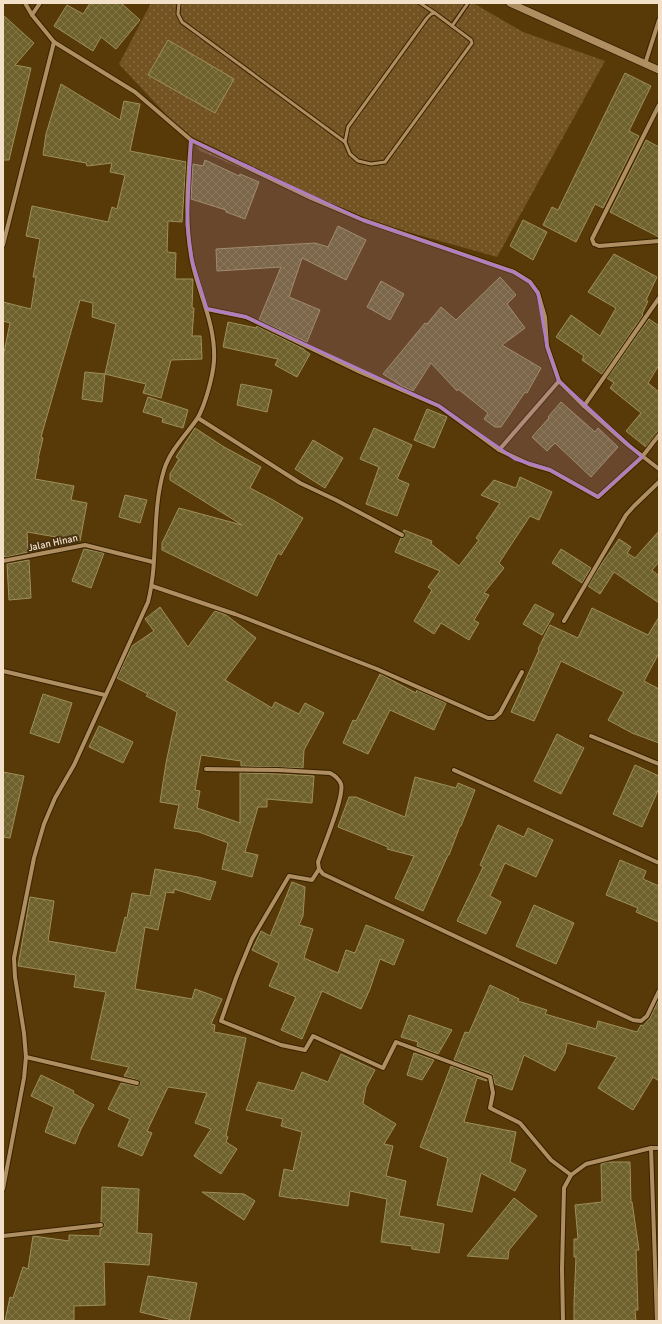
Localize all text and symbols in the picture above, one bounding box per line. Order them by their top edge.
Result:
street label: Jalan Hinan [27,532,79,554]

